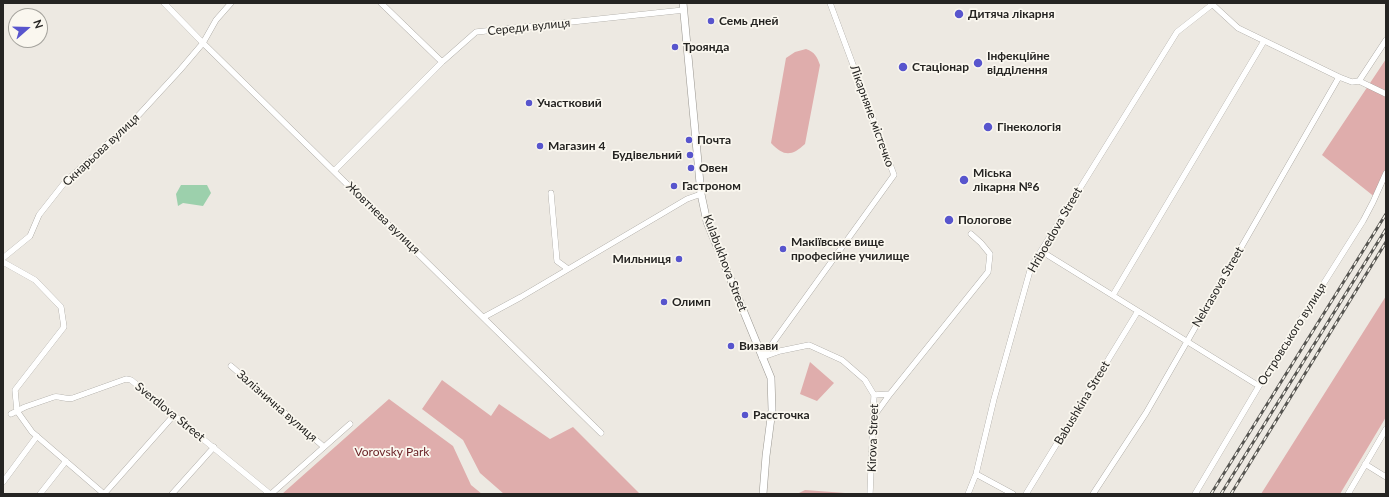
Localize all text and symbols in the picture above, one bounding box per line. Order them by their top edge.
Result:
place label: Дитяча лікарня [968,7,1055,21]
north arrow [8,8,48,48]
marker: Дитяча лікарня [953,8,965,20]
place label: Семь дней [719,14,778,28]
street label: Середи вулиця [487,15,571,39]
marker: Семь дней [706,16,716,26]
text: N [31,18,46,30]
place label: Троянда [683,40,729,54]
marker: Троянда [670,42,680,52]
place label: Інфекційне відділення [987,49,1050,77]
marker: Інфекційне відділення [972,57,984,69]
place label: Стаціонар [912,60,969,74]
marker: Стаціонар [897,61,909,73]
street label: Лікарняне містечко [847,63,897,169]
place label: Участковий [537,96,602,110]
marker: Участковий [524,98,534,108]
street label: Скнарьова вулиця [60,111,142,189]
place label: Гінекологія [997,120,1061,134]
marker: Гінекологія [982,121,994,133]
place label: Почта [697,133,731,147]
marker: Почта [684,135,694,145]
place label: Магазин 4 [548,139,605,153]
marker: Магазин 4 [535,141,545,151]
place label: Будівельний [612,148,682,162]
marker: Будівельний [685,150,695,160]
place label: Овен [699,161,728,175]
marker: Овен [686,163,696,173]
place label: Міська лікарня №6 [973,166,1040,194]
marker: Міська лікарня №6 [958,174,970,186]
street label: Жовтнева вулиця [343,179,423,257]
place label: Гастроном [682,179,741,193]
marker: Гастроном [669,181,679,191]
street label: Hriboedova Street [1025,185,1085,275]
street label: Kulabukhova Street [700,212,750,314]
place label: Пологове [958,213,1012,227]
marker: Пологове [943,214,955,226]
place label: Макіївське вище професійне училище [791,235,909,263]
marker: Макіївське вище професійне училище [778,244,788,254]
street label: Nekrasova Street [1189,244,1247,330]
place label: Мильниця [612,252,671,266]
marker: Мильниця [674,254,684,264]
street label: Островського вулиця [1255,280,1329,388]
place label: Олимп [672,295,711,309]
marker: Олимп [659,297,669,307]
place label: Визави [739,339,778,353]
marker: Визави [726,341,736,351]
street label: Babushkina Street [1051,358,1113,448]
street label: Залізнична вулиця [234,367,320,445]
street label: Sverdlova Street [132,379,208,445]
street label: Kirova Street [865,404,881,472]
place label: Рассточка [753,408,810,422]
marker: Рассточка [740,410,750,420]
park label: Vorovsky Park [355,445,429,459]

